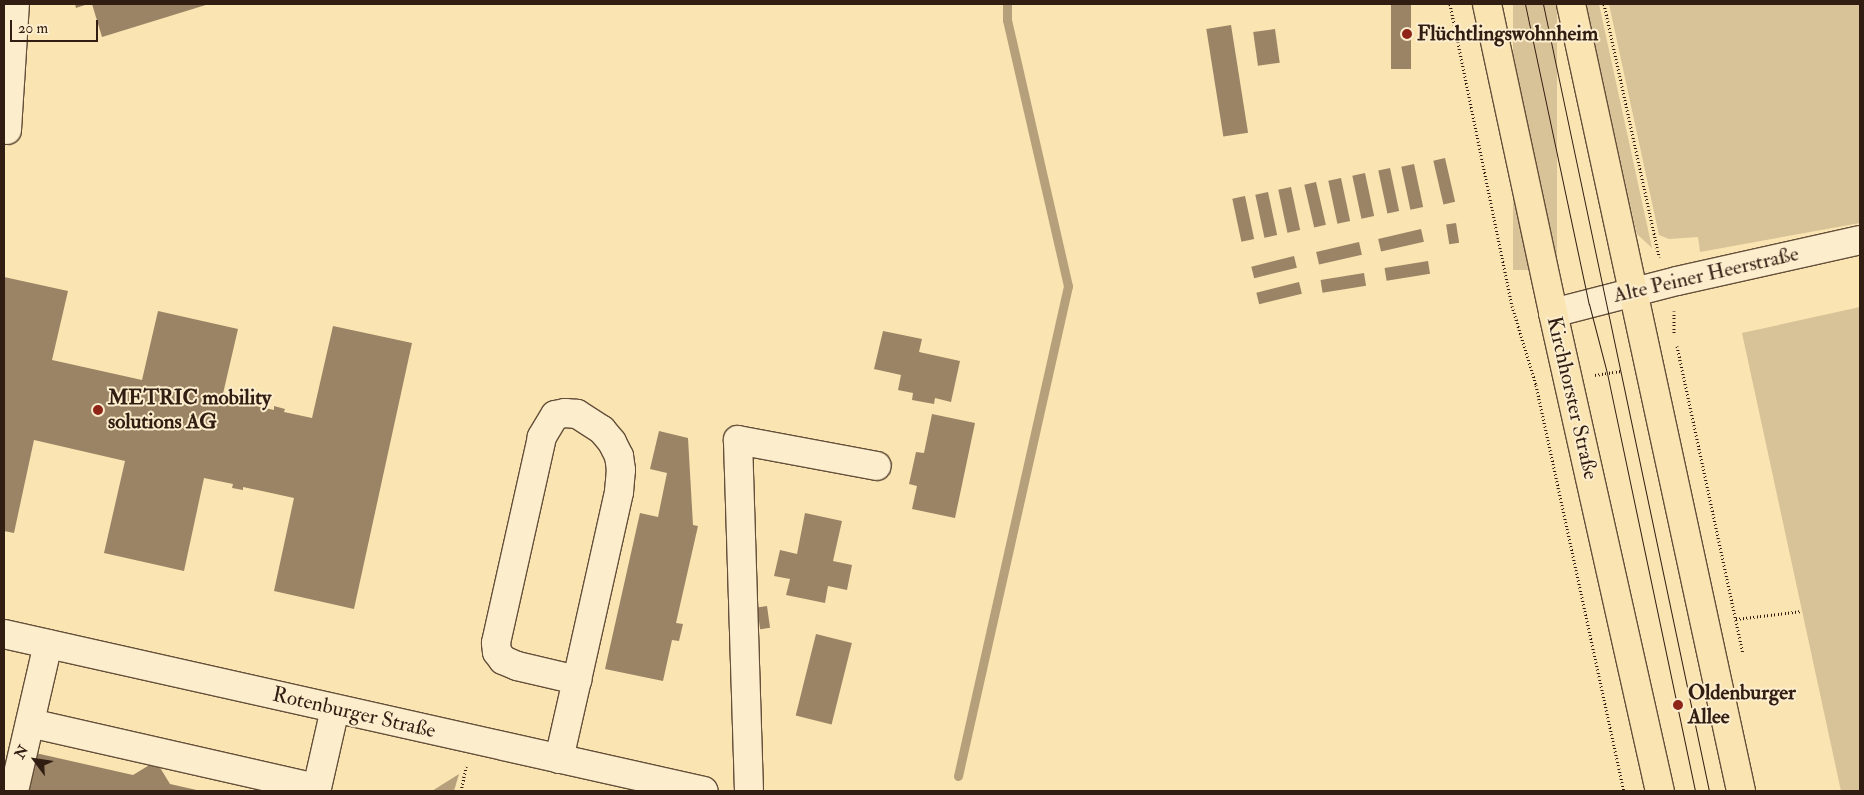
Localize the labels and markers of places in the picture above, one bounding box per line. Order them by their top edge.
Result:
place label: Flüchtlingswohnheim [1417,21,1598,47]
marker: Flüchtlingswohnheim [1401,28,1413,40]
place label: METRIC mobility solutions AG [108,385,271,435]
marker: METRIC mobility solutions AG [92,404,104,416]
place label: Oldenburger Allee [1688,680,1796,730]
marker: Oldenburger Allee [1672,699,1684,711]

